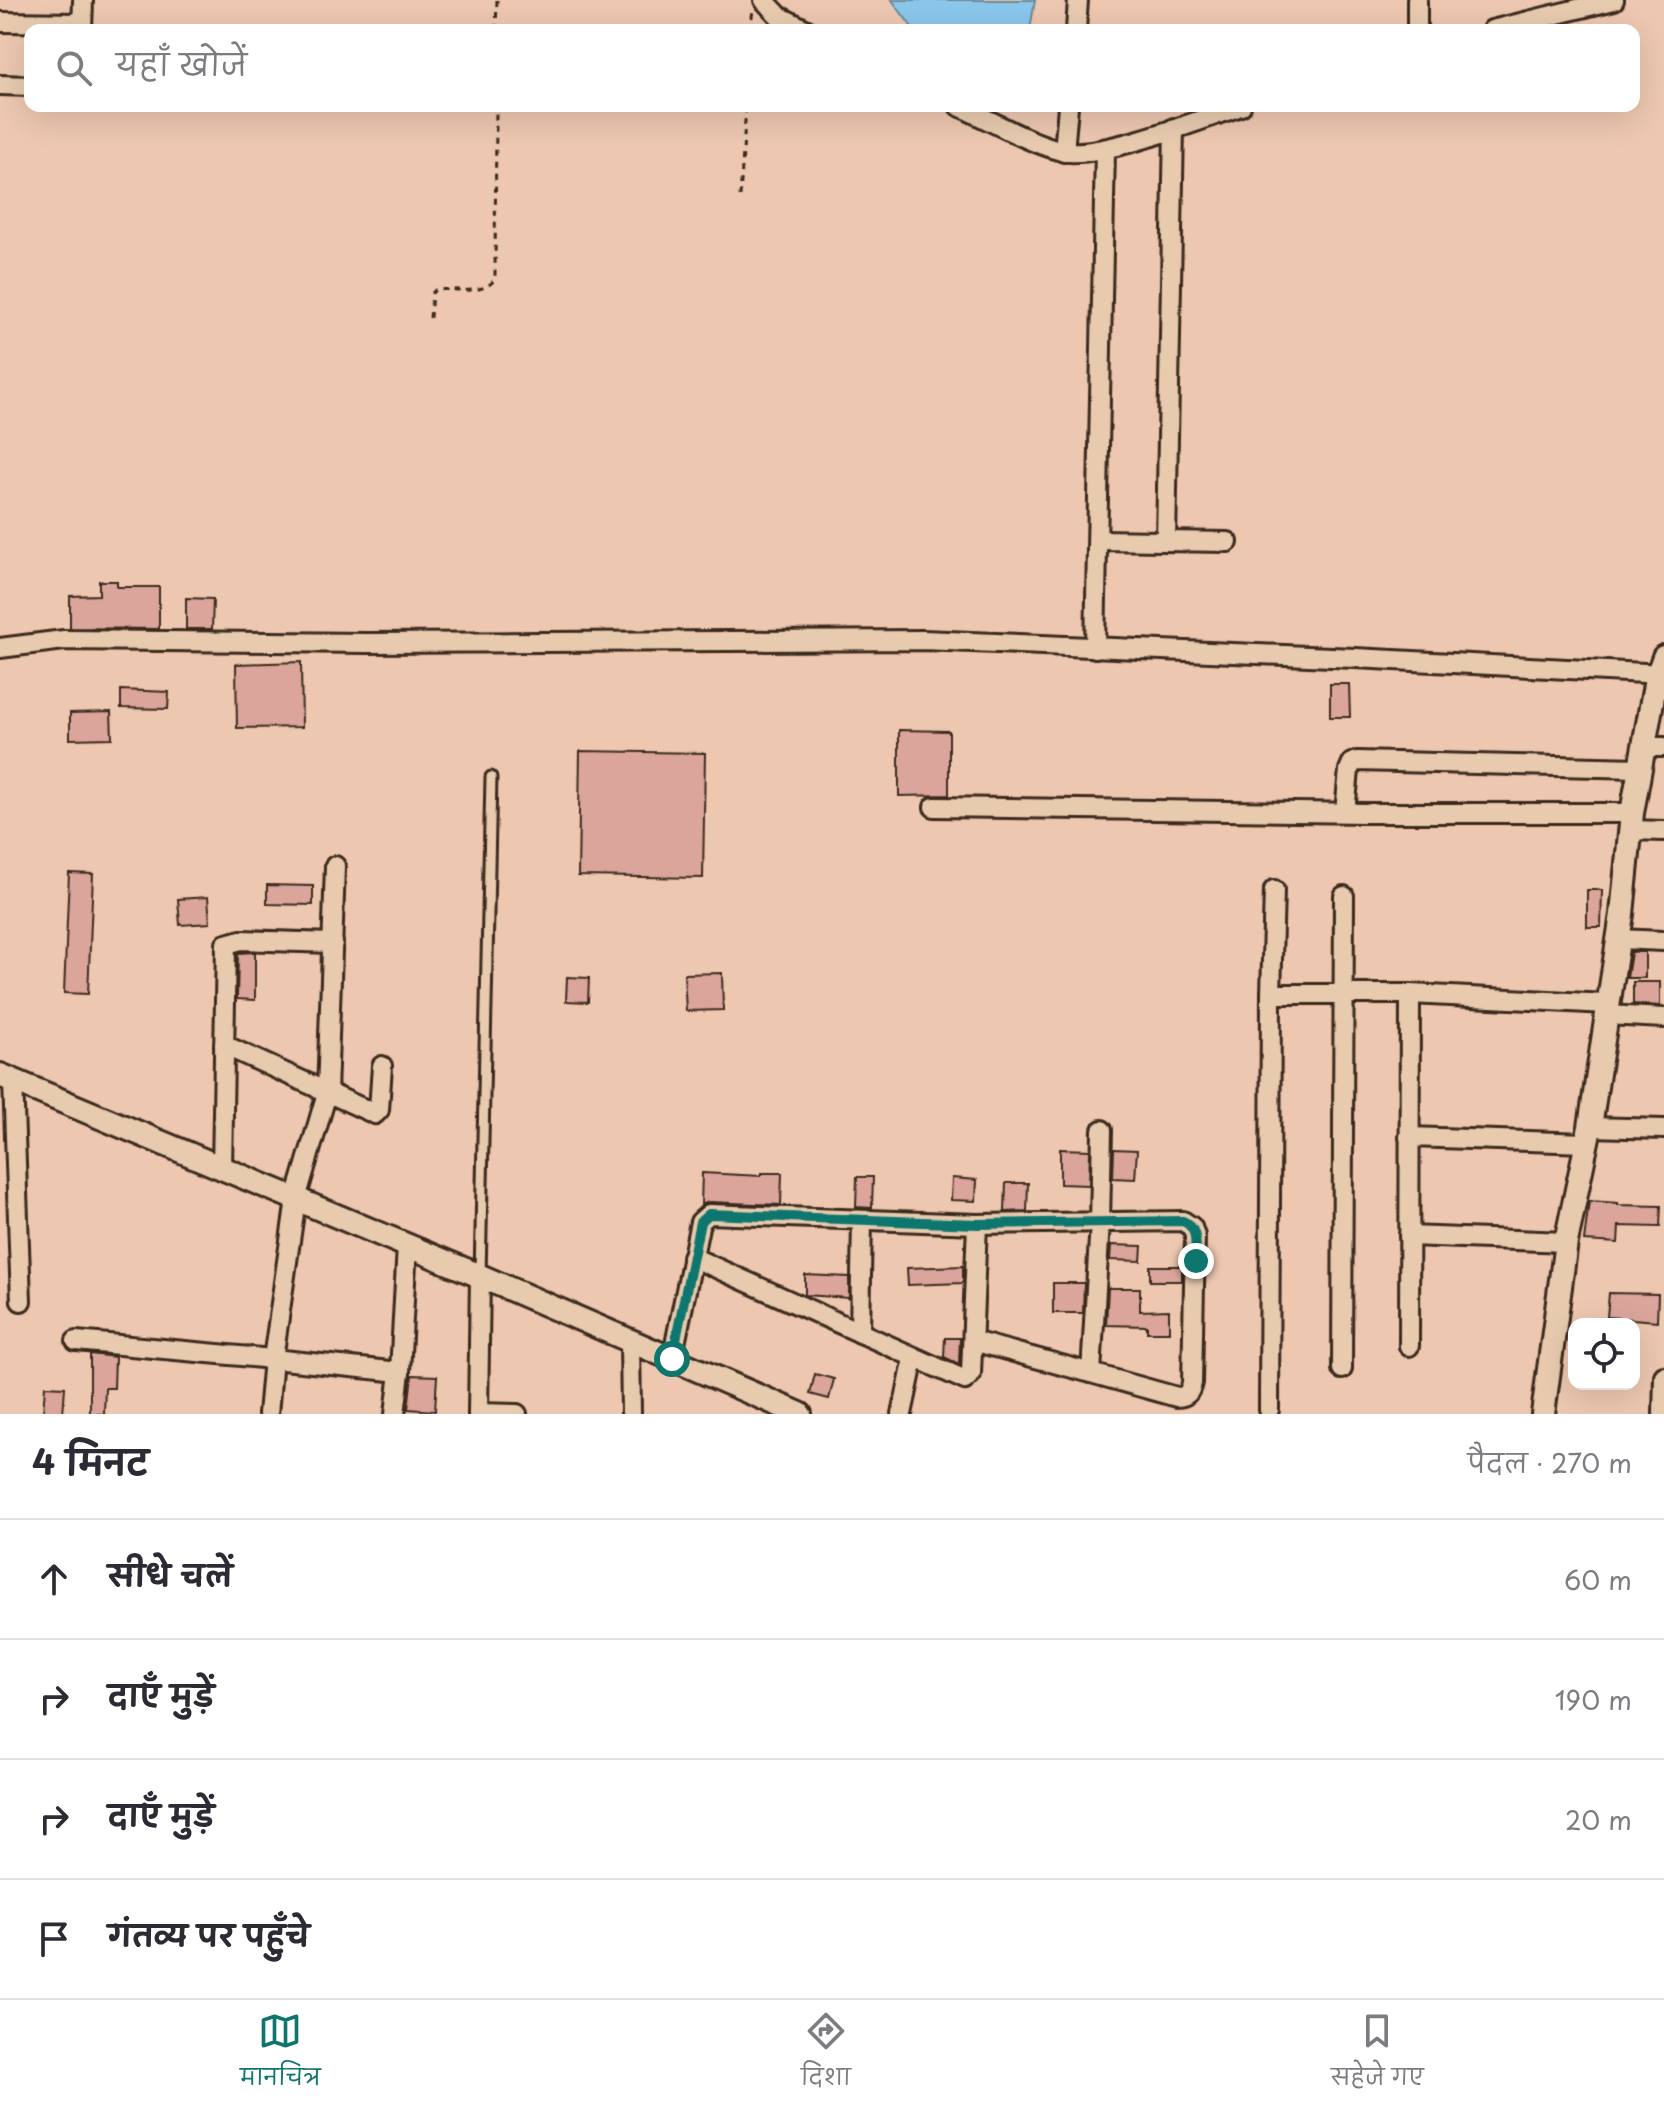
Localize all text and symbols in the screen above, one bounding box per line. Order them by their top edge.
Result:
search box [24,24,1640,112]
text: यहाँ खोजें [116,41,247,86]
icon: search [52,46,96,90]
route end [1178,1243,1214,1279]
map controls [1568,1318,1640,1390]
button: locate [1568,1318,1640,1390]
route start [654,1341,690,1377]
text: 4 मिनट [32,1435,149,1487]
text: पैदल · 270 m [1468,1443,1632,1482]
text: सीधे चलें [108,1552,233,1597]
icon: ahead [32,1557,76,1601]
text: 60 m [1564,1560,1632,1599]
text: दाएँ मुड़ें [108,1672,214,1717]
icon: right [32,1677,76,1721]
text: 190 m [1555,1680,1632,1719]
text: दाएँ मुड़ें [108,1792,214,1837]
icon: right [32,1797,76,1841]
text: 20 m [1565,1800,1632,1839]
text: गंतव्य पर पहुँचे [108,1912,310,1957]
icon: arrive [32,1917,76,1961]
tab: मानचित्र [240,2009,321,2102]
tab: दिशा [801,2009,851,2102]
tab: सहेजे गए [1331,2009,1424,2102]

